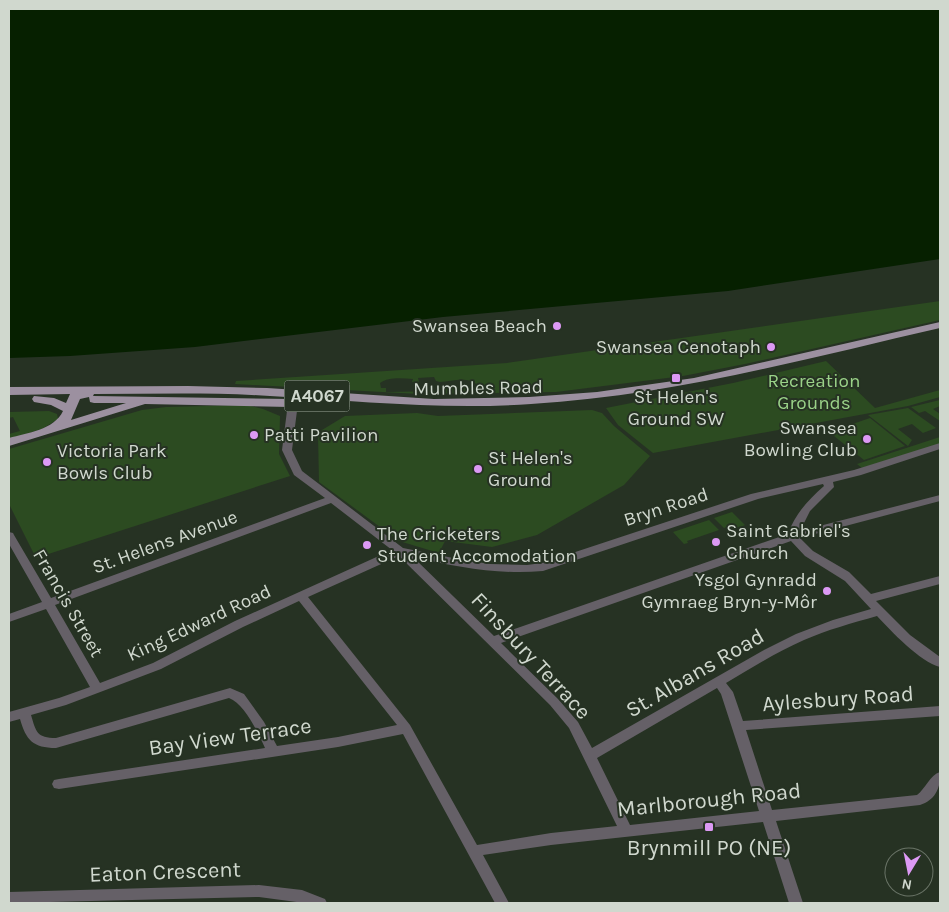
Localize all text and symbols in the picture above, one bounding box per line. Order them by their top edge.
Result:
place label: Swansea Beach [412,315,547,337]
marker: Swansea Beach [551,320,563,332]
place label: Swansea Cenotaph [596,336,761,358]
marker: Swansea Cenotaph [765,341,777,353]
park label: Recreation Grounds [768,370,860,414]
marker: St Helen's Ground SW [670,372,682,384]
street label: Mumbles Road [413,376,543,400]
road number: A4067 [284,381,350,412]
place label: St Helen's Ground SW [628,386,724,430]
place label: Swansea Bowling Club [744,417,857,461]
place label: Patti Pavilion [264,424,378,446]
marker: Patti Pavilion [248,429,260,441]
marker: Swansea Bowling Club [861,433,873,445]
place label: Victoria Park Bowls Club [57,440,167,484]
place label: St Helen's Ground [488,447,573,491]
marker: Victoria Park Bowls Club [41,456,53,468]
marker: St Helen's Ground [472,463,484,475]
street label: Bryn Road [621,483,711,531]
street label: St. Helens Avenue [90,506,240,578]
place label: Saint Gabriel's Church [726,520,851,564]
place label: The Cricketers Student Accomodation [377,523,577,567]
marker: Saint Gabriel's Church [710,536,722,548]
marker: The Cricketers Student Accomodation [361,539,373,551]
street label: Francis Street [28,545,108,661]
place label: Ysgol Gynradd Gymraeg Bryn-y-Môr [641,569,817,613]
street label: King Edward Road [123,580,275,666]
marker: Ysgol Gynradd Gymraeg Bryn-y-Môr [821,585,833,597]
street label: Finsbury Terrace [466,587,596,725]
street label: St. Albans Road [621,623,769,723]
street label: Aylesbury Road [761,681,915,717]
street label: Bay View Terrace [147,713,313,761]
street label: Marlborough Road [616,777,802,823]
marker: Brynmill PO (NE) [703,821,715,833]
place label: Brynmill PO (NE) [627,835,791,861]
north arrow [884,847,934,897]
street label: Eaton Crescent [89,856,241,888]
text: N [900,875,913,894]

